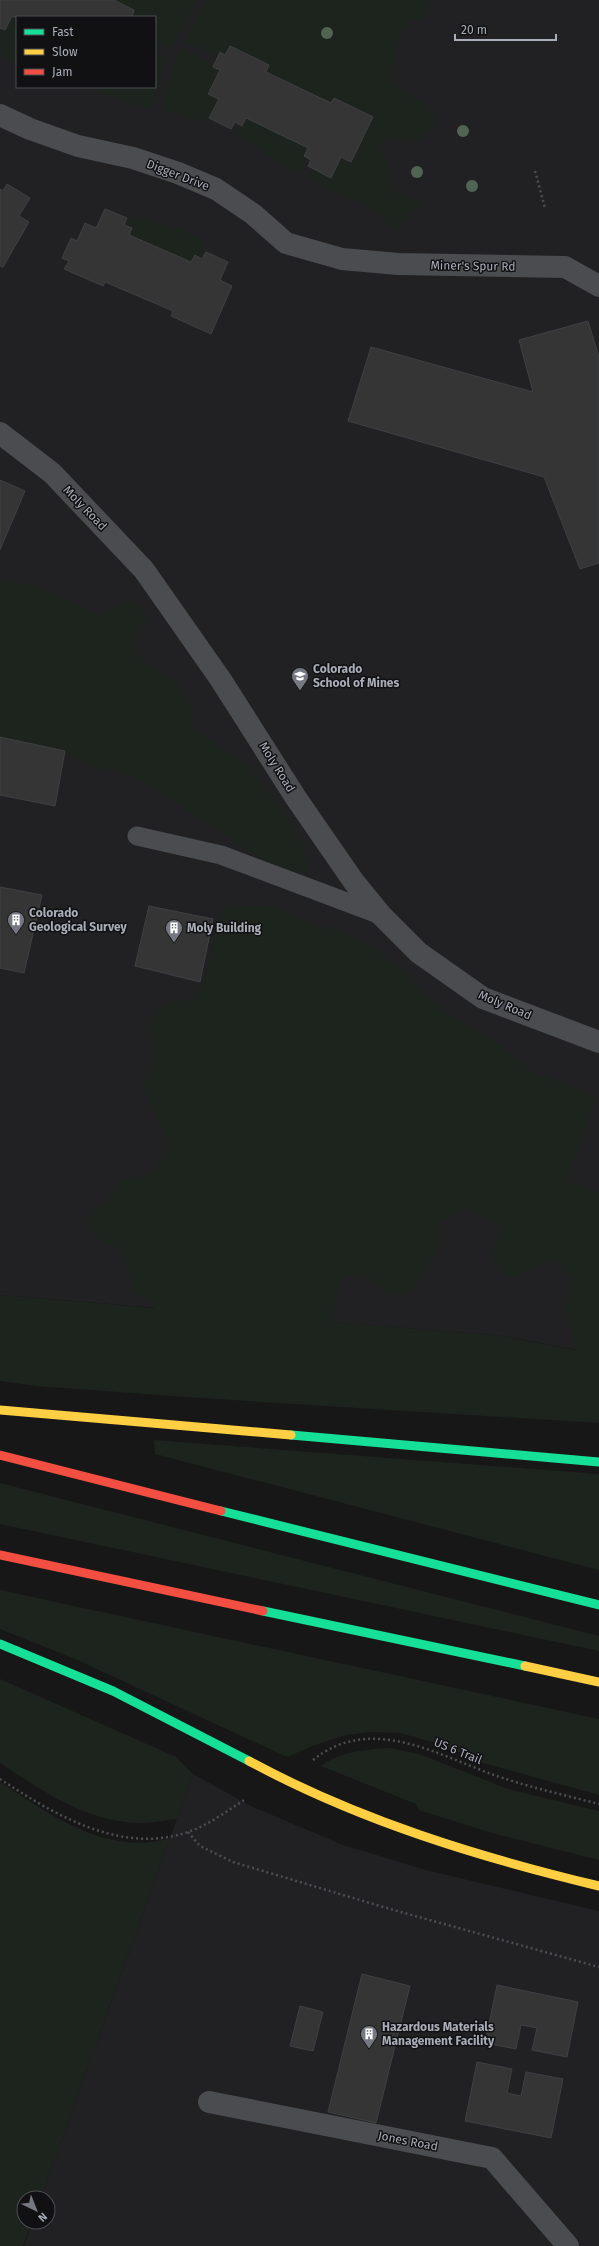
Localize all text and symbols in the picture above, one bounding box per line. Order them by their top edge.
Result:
legend [16,16,156,88]
scale bar [455,16,556,42]
text: 20 m [461,23,487,37]
text: Fast [52,25,74,39]
text: Slow [52,45,78,59]
text: Jam [52,65,72,79]
street label: Digger Drive [145,157,211,193]
street label: Miner's Spur Rd [430,258,516,274]
street label: Moly Road [60,483,110,533]
place label: Colorado School of Mines [313,662,399,690]
school or university icon: Colorado School of Mines [290,666,310,691]
street label: Moly Road [256,739,298,795]
place label: Colorado Geological Survey [29,906,128,934]
building icon: Colorado Geological Survey [6,910,26,935]
building icon: Moly Building [164,918,184,943]
place label: Moly Building [187,921,262,935]
street label: Moly Road [476,988,534,1022]
street label: US 6 Trail [432,1735,485,1767]
place label: Hazardous Materials Management Facility [382,2020,495,2048]
building icon: Hazardous Materials Management Facility [359,2024,379,2049]
street label: Jones Road [377,2128,439,2154]
north arrow [16,2190,56,2230]
text: N [35,2210,50,2224]

